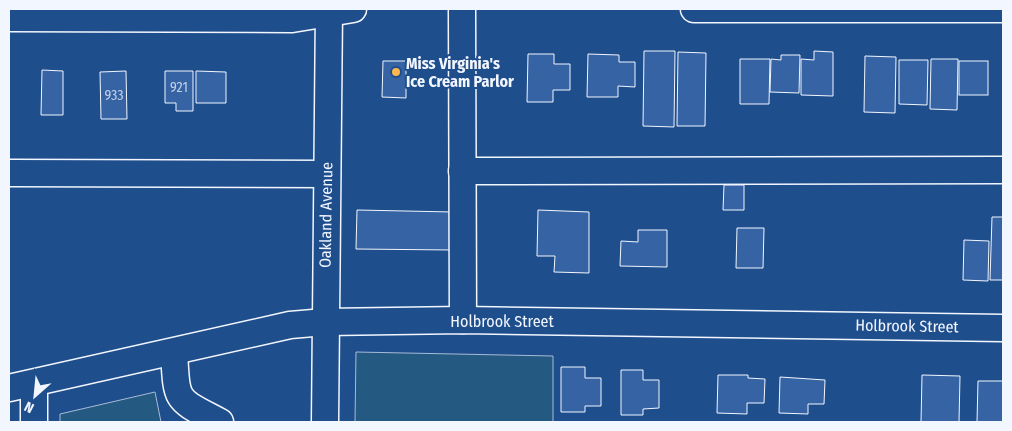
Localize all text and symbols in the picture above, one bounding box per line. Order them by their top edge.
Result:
place label: Miss Virginia's Ice Cream Parlor [406,54,514,91]
marker: Miss Virginia's Ice Cream Parlor [390,66,402,78]
house number: 921 [170,79,188,96]
house number: 933 [104,87,124,104]
street label: Oakland Avenue [316,162,336,268]
street label: Holbrook Street [450,312,554,331]
street label: Holbrook Street [855,316,960,336]
north arrow [10,371,60,421]
text: N [22,398,37,417]

